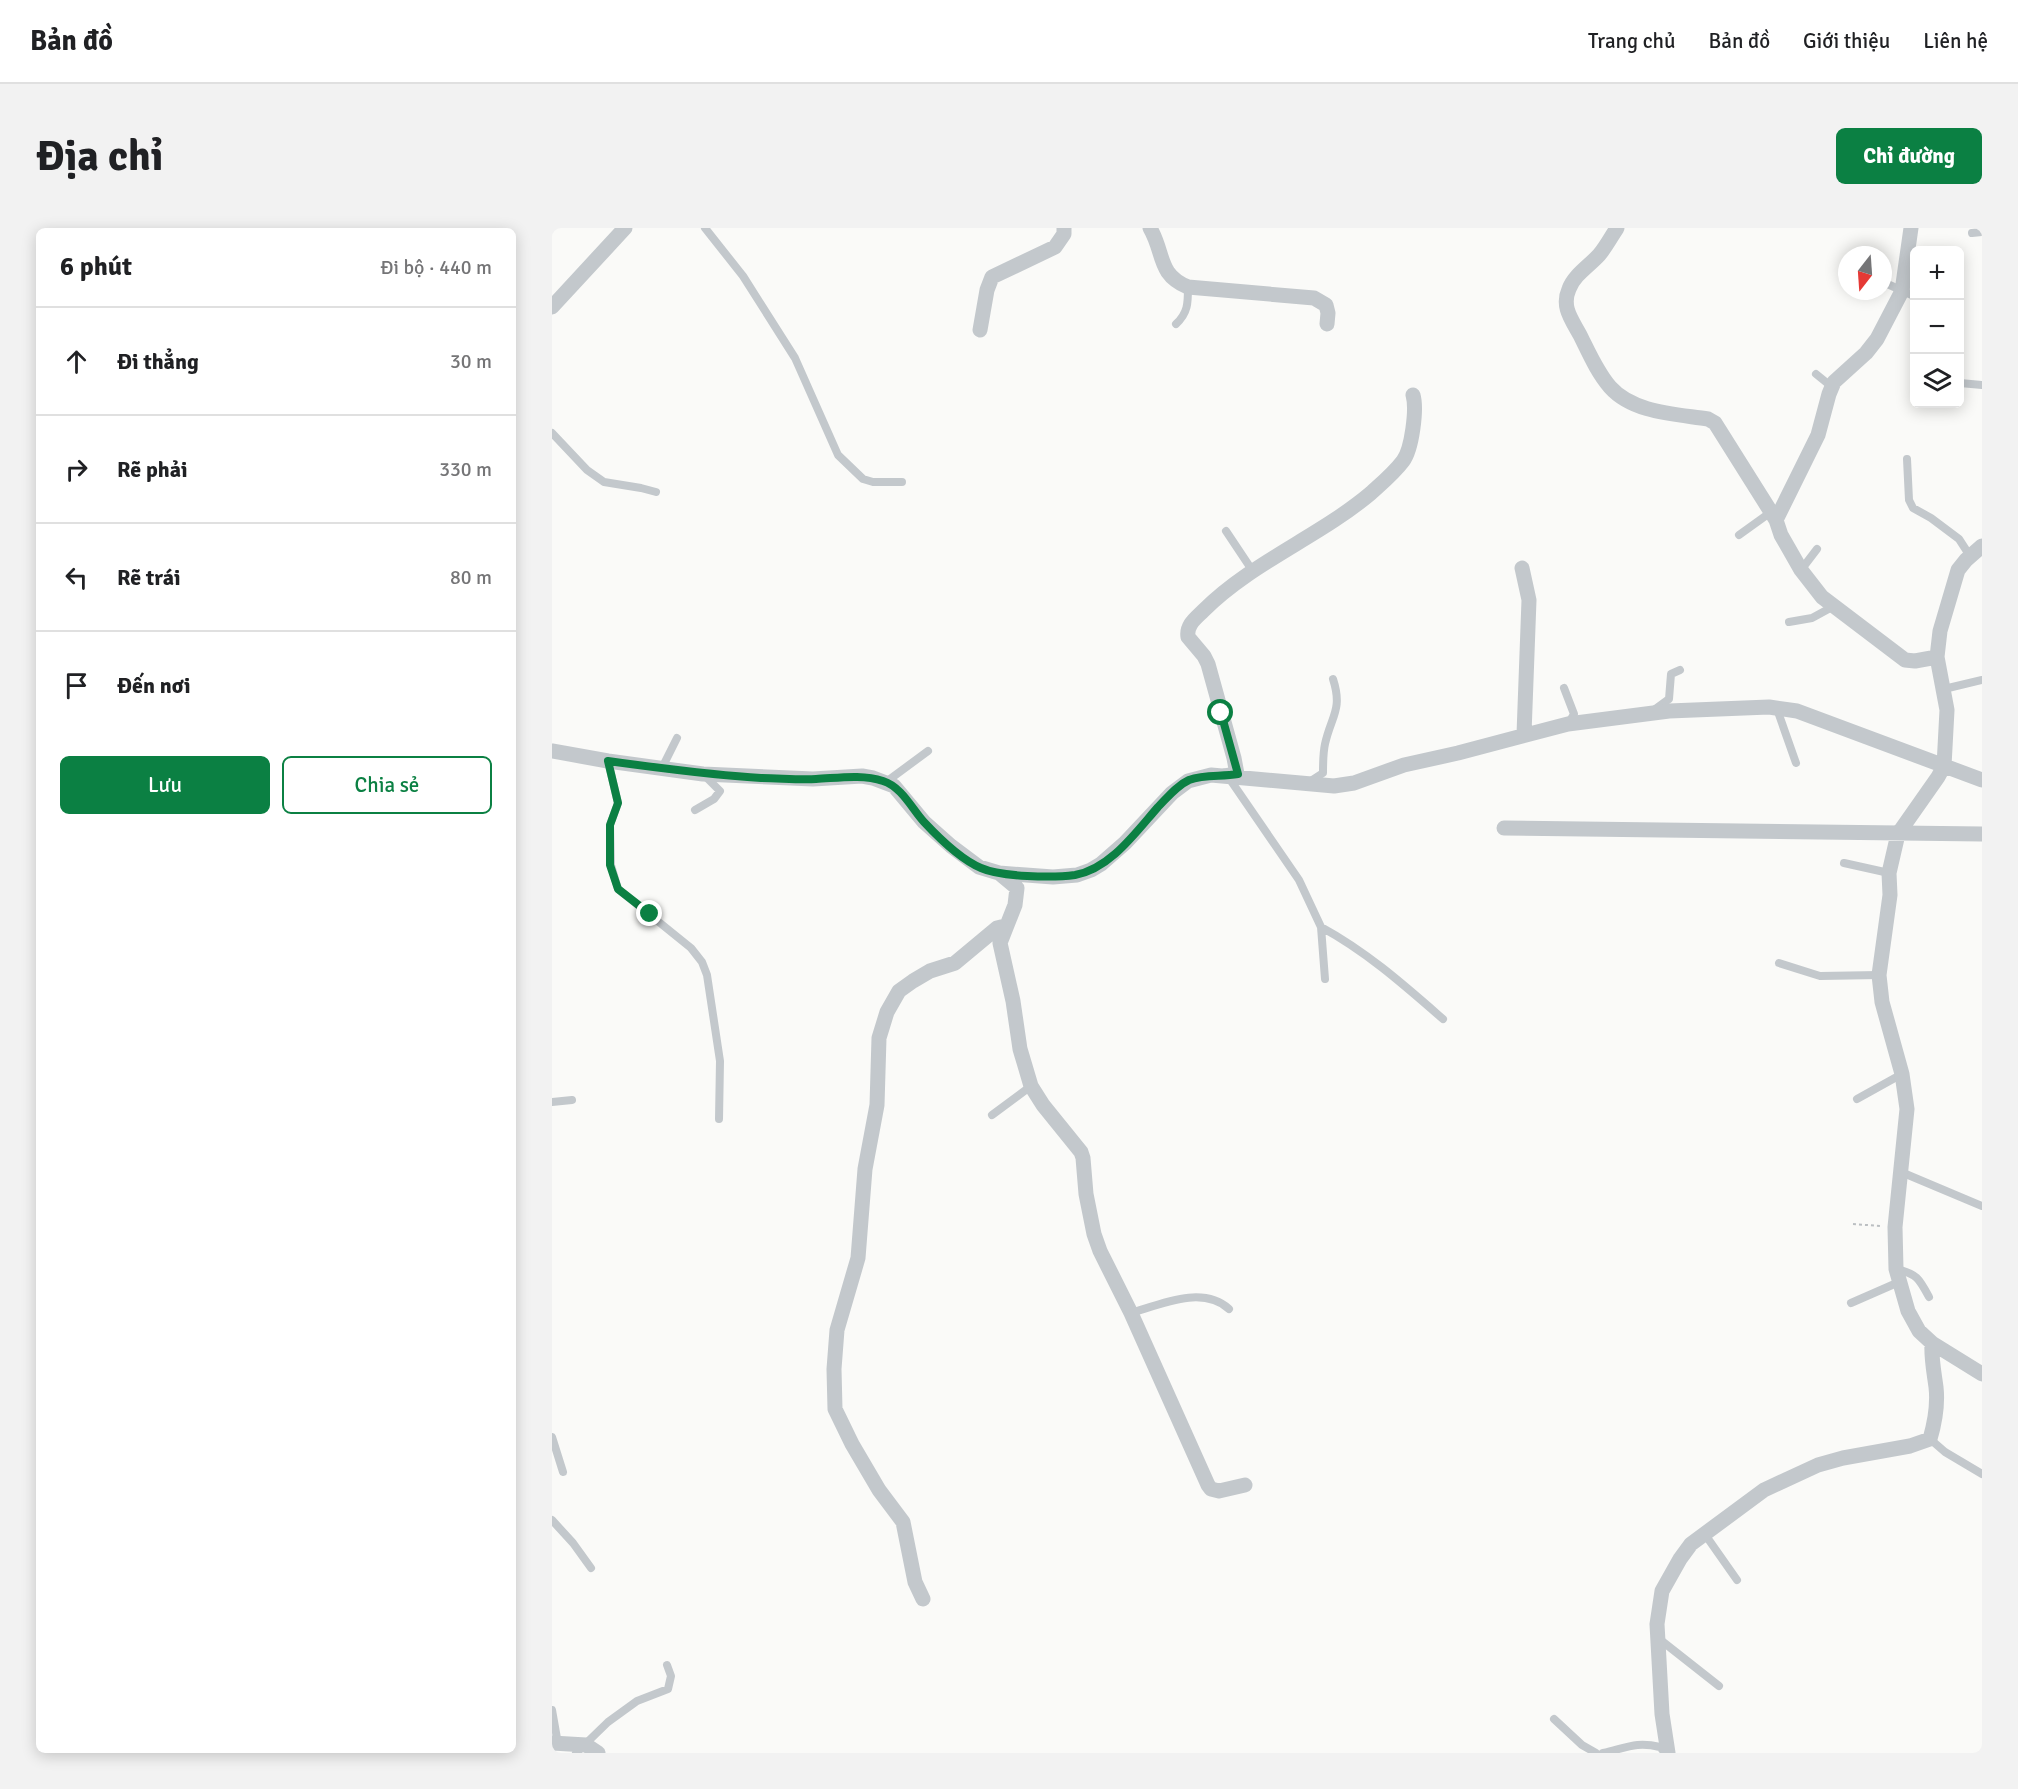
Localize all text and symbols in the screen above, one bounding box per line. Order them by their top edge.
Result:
text: Bản đồ [30,24,113,58]
text: Trang chủ [1588,28,1676,54]
text: Bản đồ [1709,28,1770,54]
text: Giới thiệu [1803,28,1890,54]
text: Liên hệ [1923,28,1988,54]
button: Chỉ đường [1836,128,1982,184]
text: Địa chỉ [36,131,163,182]
north arrow [1838,246,1892,300]
map controls [1910,246,1964,408]
button: + [1910,246,1964,300]
text: 6 phút [60,251,132,283]
text: Đi bộ · 440 m [380,255,492,280]
button: − [1910,300,1964,354]
icon: ahead [60,345,93,378]
text: Đi thẳng [117,348,199,375]
text: 30 m [450,349,492,374]
button: layers [1910,354,1964,408]
icon: right [60,453,93,486]
text: Rẽ phải [117,456,188,483]
text: 330 m [439,457,492,482]
icon: left [60,561,93,594]
text: Rẽ trái [117,564,181,591]
text: 80 m [450,565,492,590]
icon: arrive [60,669,93,702]
text: Đến nơi [117,672,191,699]
route start [1207,699,1233,725]
button: Lưu [60,756,270,814]
button: Chia sẻ [282,756,492,814]
route end [636,900,662,926]

